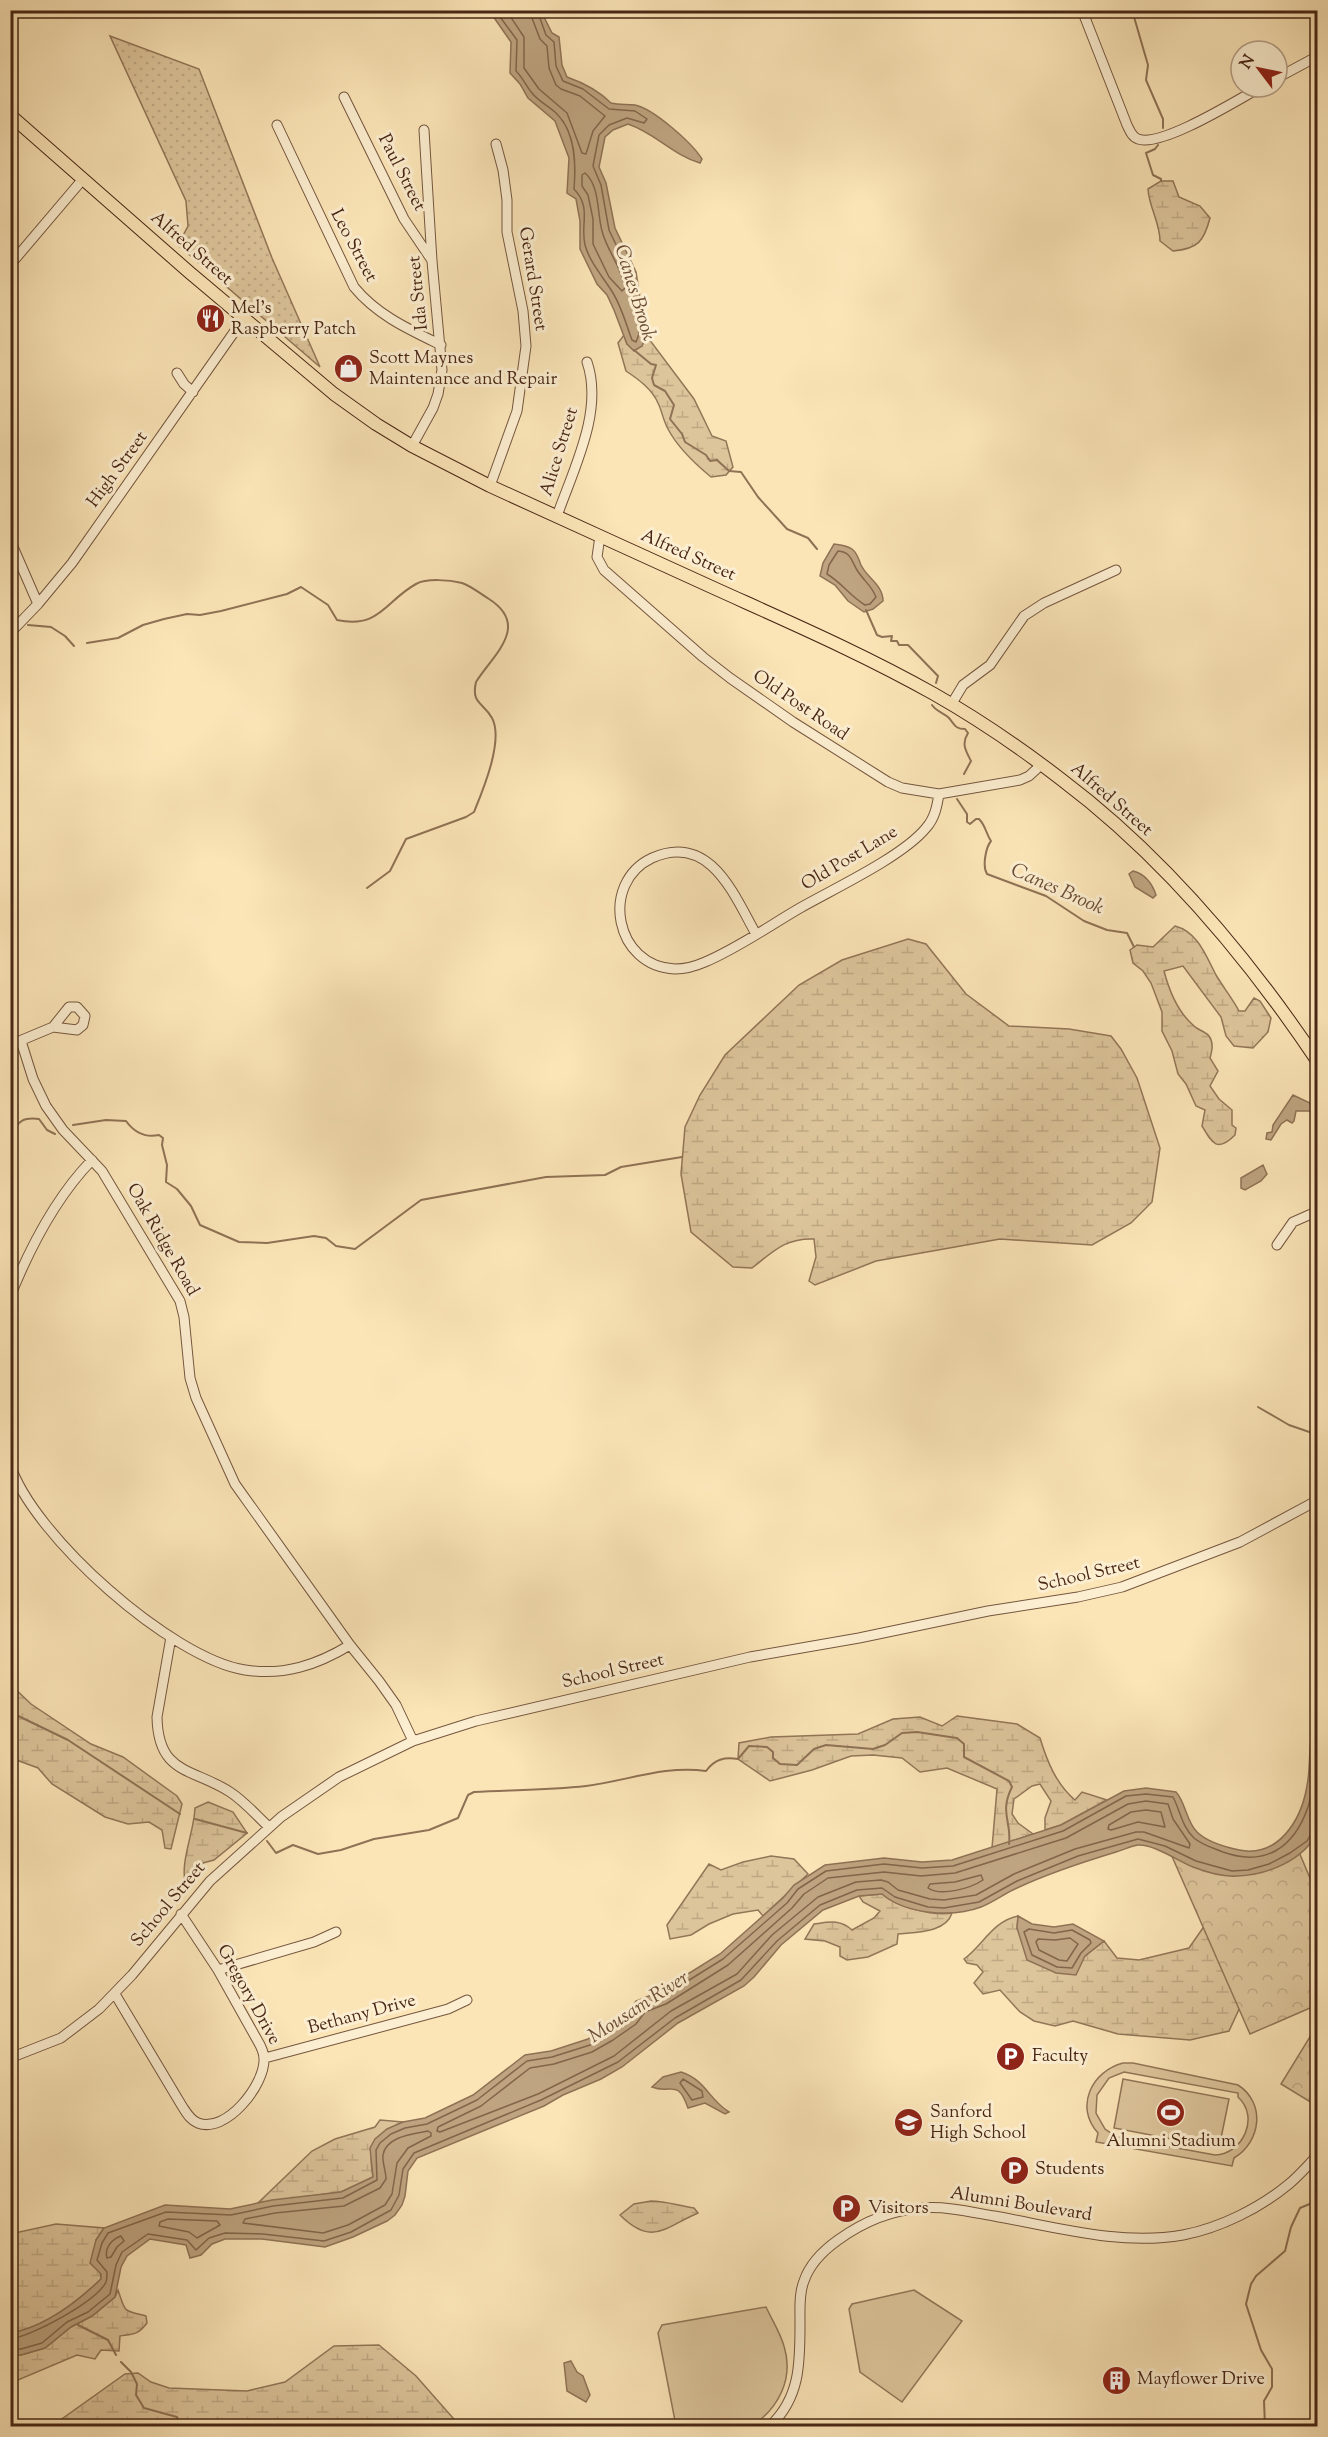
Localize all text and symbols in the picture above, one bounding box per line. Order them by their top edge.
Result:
north arrow [1229,39,1289,99]
text: N [1235,51,1262,74]
street label: Paul Street [370,130,432,216]
street label: Leo Street [323,205,383,287]
street label: Alfred Street [144,206,238,292]
street label: Gerard Street [511,225,553,333]
water label: Canes Brook [606,241,662,345]
street label: Ida Street [402,255,436,331]
place label: Mel's Raspberry Patch [231,296,357,343]
restaurant icon: Mel's Raspberry Patch [194,303,226,335]
place label: Scott Maynes Maintenance and Repair [369,346,557,393]
shop icon: Scott Maynes Maintenance and Repair [332,353,364,385]
street label: Alice Street [534,404,586,500]
street label: High Street [81,426,155,514]
street label: Alfred Street [636,523,740,589]
street label: Old Post Road [747,664,853,748]
street label: Alfred Street [1064,757,1158,843]
street label: Old Post Lane [797,820,903,898]
water label: Canes Brook [1006,857,1108,923]
street label: Oak Ridge Road [119,1179,205,1301]
street label: School Street [1035,1551,1143,1599]
street label: School Street [559,1648,667,1696]
street label: School Street [126,1857,212,1953]
street label: Gregory Drive [210,1940,286,2050]
water label: Mousam River [583,1964,695,2052]
street label: Bethany Drive [305,1988,419,2042]
parking icon: Faculty [995,2041,1027,2073]
place label: Faculty [1032,2044,1088,2070]
sports icon: Alumni Stadium [1155,2097,1187,2129]
place label: Sanford High School [930,2100,1026,2147]
school or university icon: Sanford High School [893,2107,925,2139]
place label: Alumni Stadium [1106,2129,1236,2155]
parking icon: Students [998,2154,1030,2186]
place label: Students [1035,2157,1104,2183]
street label: Alumni Boulevard [948,2181,1094,2229]
parking icon: Visitors [831,2193,863,2225]
place label: Visitors [868,2196,929,2222]
building icon: Mayflower Drive [1100,2364,1132,2396]
place label: Mayflower Drive [1137,2367,1265,2393]

